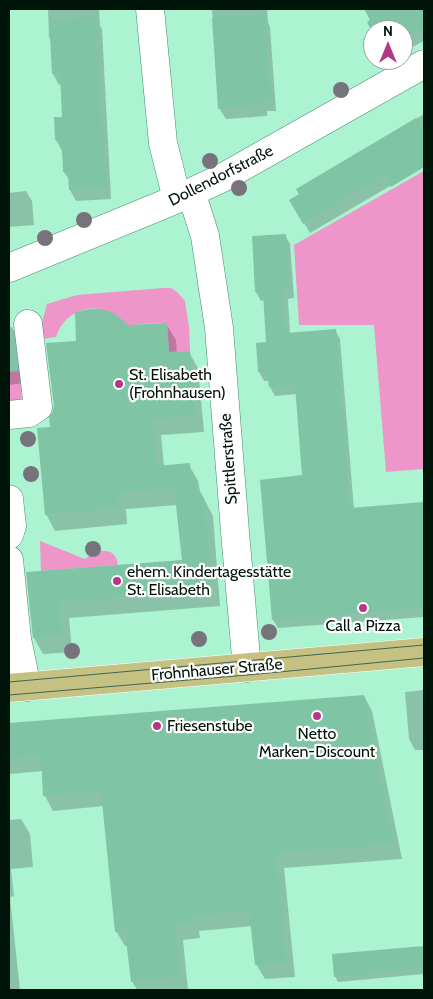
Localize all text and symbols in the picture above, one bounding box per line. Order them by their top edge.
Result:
north arrow [363,20,413,70]
text: N [383,22,393,40]
street label: Dollendorfstraße [165,141,277,211]
place label: St. Elisabeth (Frohnhausen) [129,365,226,403]
marker: St. Elisabeth (Frohnhausen) [113,378,125,390]
street label: Spittlerstraße [216,413,242,505]
place label: ehem. Kindertagesstätte St. Elisabeth [127,562,291,600]
marker: ehem. Kindertagesstätte St. Elisabeth [111,575,123,587]
marker: Call a Pizza [357,602,369,614]
place label: Call a Pizza [325,616,401,636]
street label: Frohnhauser Straße [151,655,283,685]
marker: Netto Marken-Discount [311,710,323,722]
place label: Friesenstube [167,716,253,736]
marker: Friesenstube [151,720,163,732]
place label: Netto Marken-Discount [259,724,375,762]

